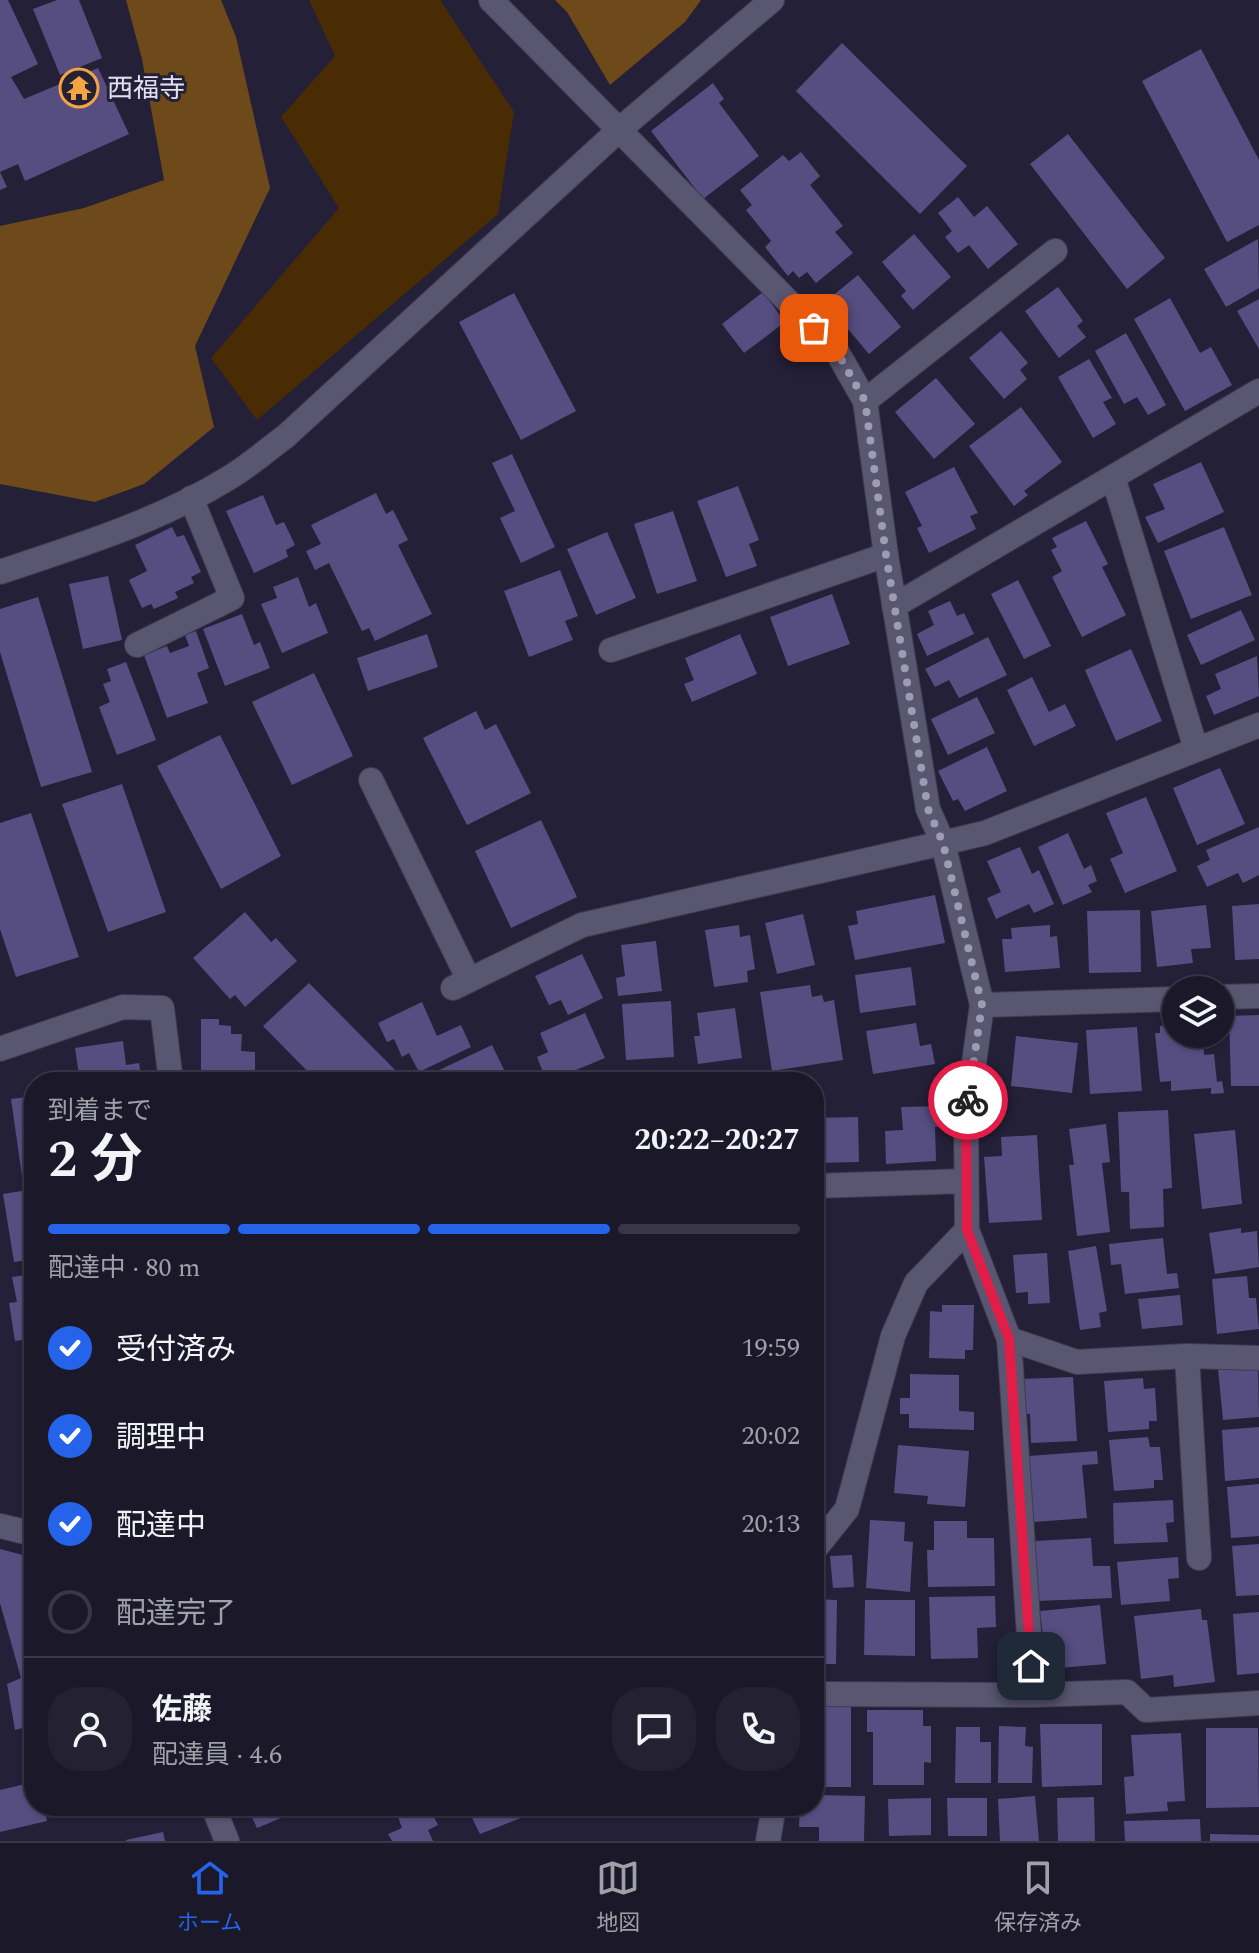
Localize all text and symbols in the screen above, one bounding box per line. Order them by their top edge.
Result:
temple icon: 西福寺 [58,67,100,109]
place label: 西福寺 [107,69,185,109]
pin [780,294,848,362]
icon: bag [792,306,836,350]
map controls [1162,976,1234,1048]
button: layers [1162,976,1234,1048]
courier [928,1060,1008,1140]
icon: bike [946,1078,990,1122]
text: 到着まで [48,1091,152,1131]
text: 20:22–20:27 [634,1117,800,1163]
text: 2 分 [48,1121,142,1200]
text: 配達中 · 80 m [48,1248,200,1288]
icon: check [48,1326,92,1370]
text: 受付済み [116,1327,236,1373]
text: 19:59 [741,1328,800,1368]
icon: check [48,1414,92,1458]
text: 調理中 [116,1415,206,1461]
text: 20:02 [741,1416,800,1456]
icon: check [48,1502,92,1546]
text: 配達中 [116,1503,206,1549]
text: 20:13 [741,1504,800,1544]
text: 配達完了 [116,1591,236,1637]
pin [997,1632,1065,1700]
icon: home [1009,1644,1053,1688]
button: person [48,1687,132,1771]
text: 佐藤 [152,1687,212,1733]
button: chat [612,1687,696,1771]
button: phone [716,1687,800,1771]
text: 配達員 · 4.6 [152,1735,282,1775]
tab: ホーム [177,1856,242,1940]
tab: 地図 [596,1856,640,1940]
tab: 保存済み [994,1856,1082,1940]

